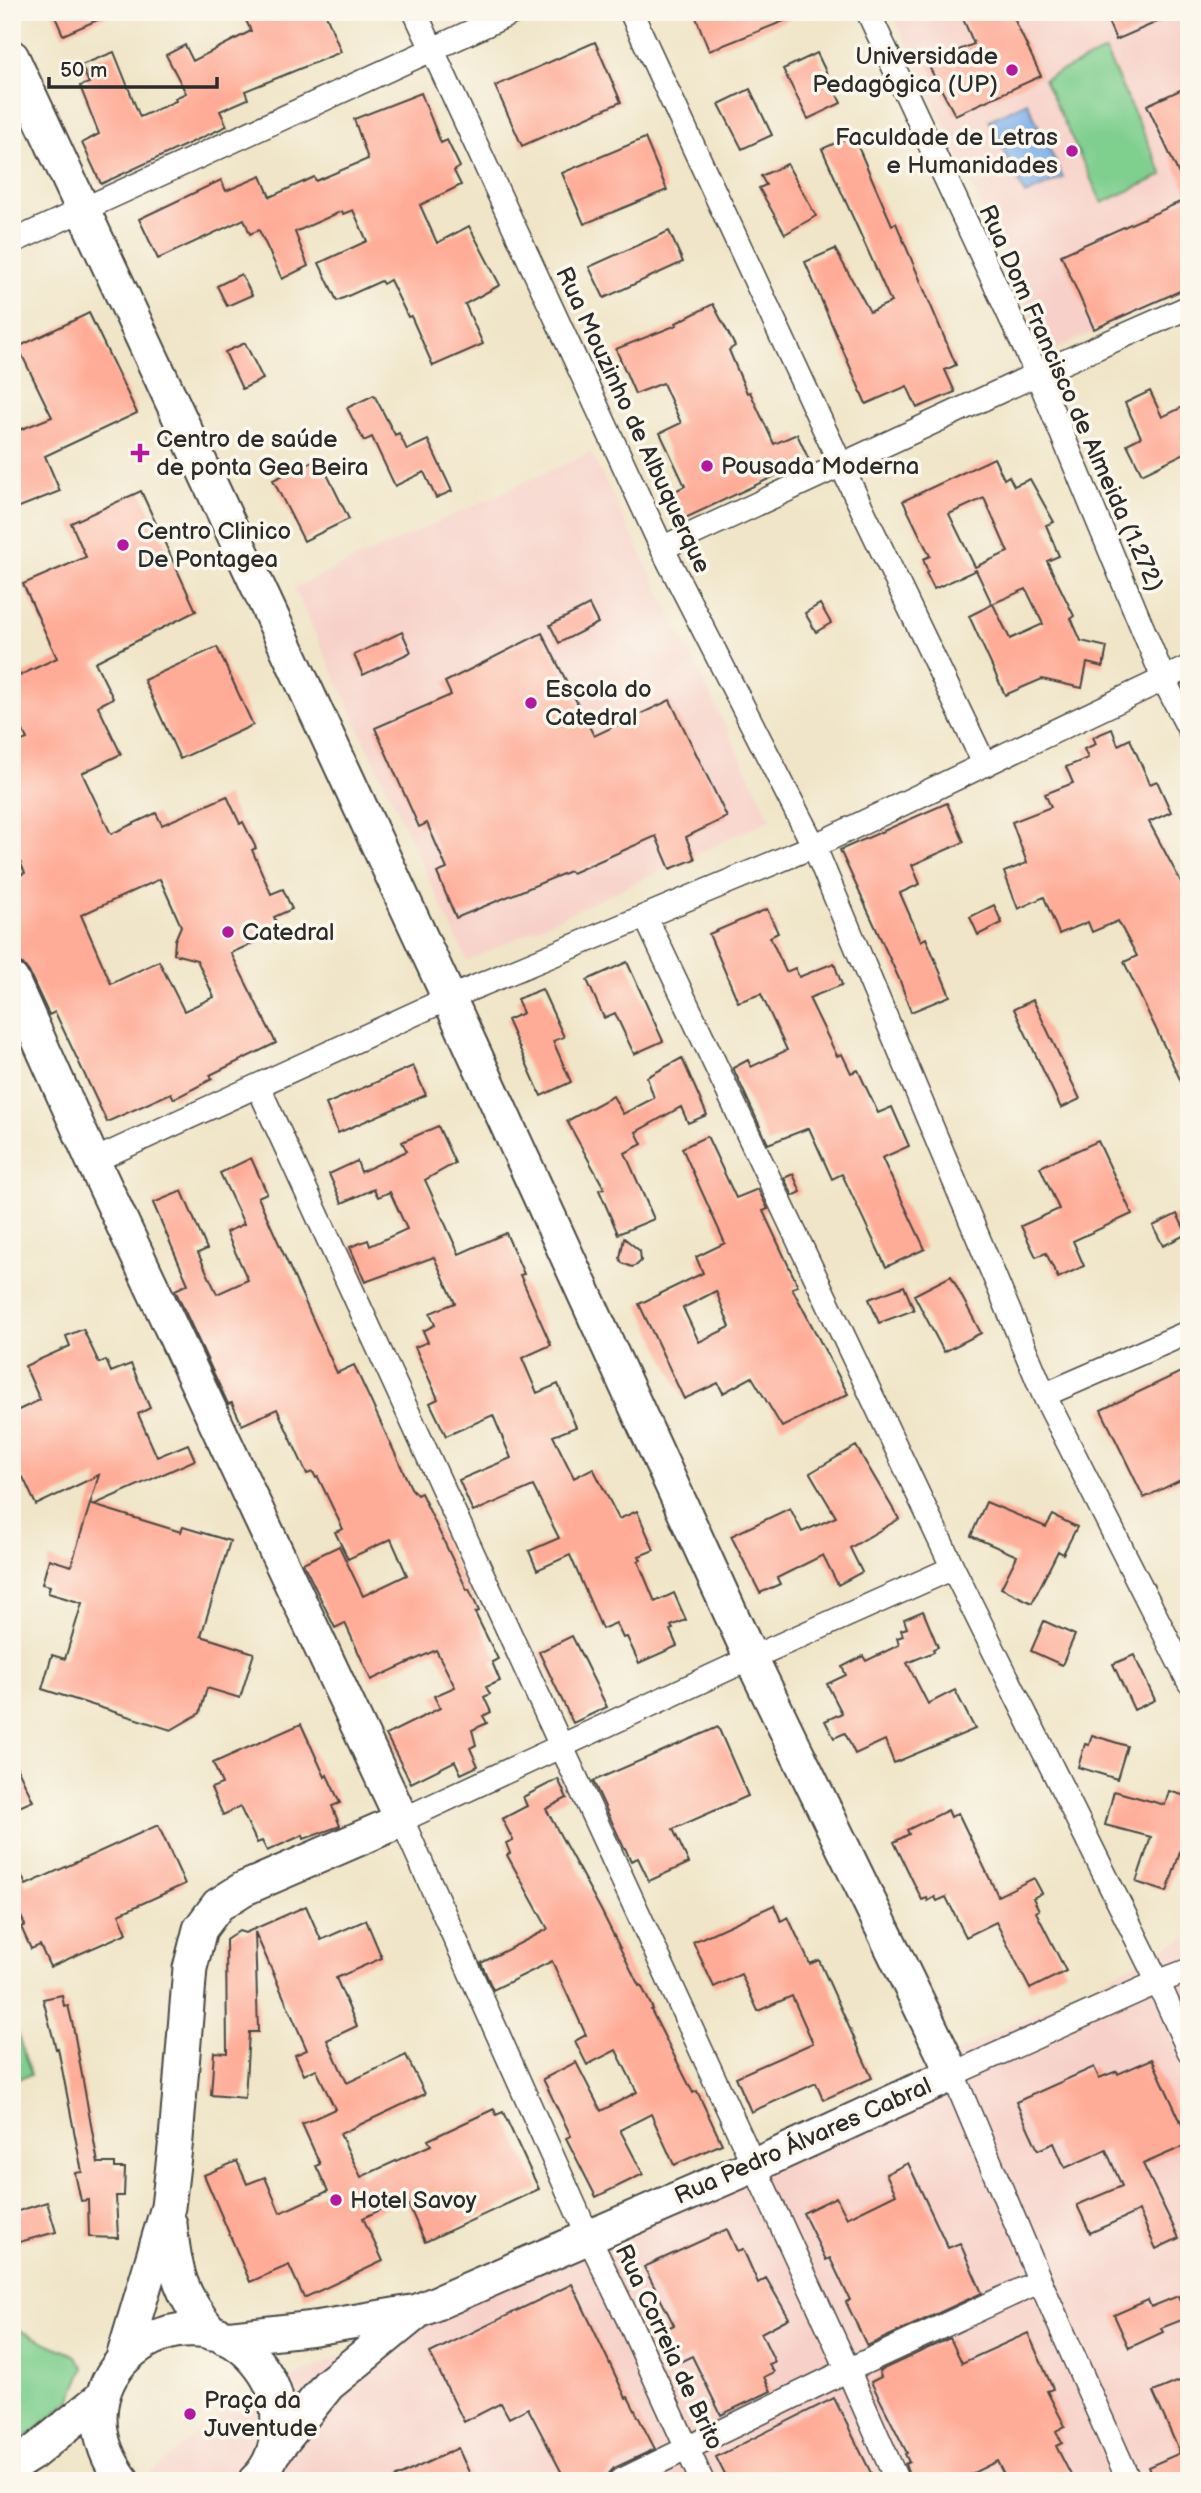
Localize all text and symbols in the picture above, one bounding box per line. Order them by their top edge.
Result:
place label: Universidade Pedagógica (UP) [812,42,998,99]
scale bar [49,46,217,90]
text: 50 m [60,58,107,83]
marker: Universidade Pedagógica (UP) [1004,62,1020,78]
place label: Faculdade de Letras e Humanidades [835,123,1058,180]
marker: Faculdade de Letras e Humanidades [1064,143,1080,159]
street label: Rua Dom Francisco de Almeida (1.272) [972,200,1170,596]
street label: Rua Mouzinho de Albuquerque [549,262,717,578]
place label: Centro de saúde de ponta Gea Beira [156,425,369,482]
marker: Centro de saúde de ponta Gea Beira [130,443,150,463]
place label: Pousada Moderna [721,452,919,481]
marker: Pousada Moderna [699,458,715,474]
place label: Centro Clinico De Pontagea [137,517,291,574]
marker: Centro Clinico De Pontagea [115,537,131,553]
place label: Escola do Catedral [545,675,652,732]
marker: Escola do Catedral [523,695,539,711]
place label: Catedral [242,918,334,947]
marker: Catedral [220,924,236,940]
street label: Rua Pedro Álvares Cabral [670,2070,936,2211]
place label: Hotel Savoy [350,2186,477,2215]
marker: Hotel Savoy [328,2192,344,2208]
street label: Rua Correia de Brito [609,2240,729,2454]
place label: Praça da Juventude [204,2386,317,2443]
marker: Praça da Juventude [182,2406,198,2422]

